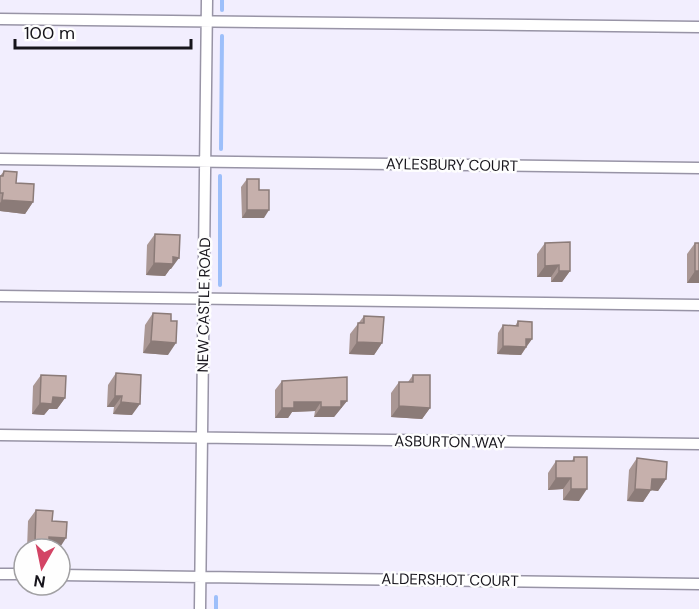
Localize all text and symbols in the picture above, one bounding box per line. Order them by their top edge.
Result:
scale bar [15,12,190,50]
text: 100 m [24,21,75,45]
street label: AYLESBURY COURT [386,154,518,176]
street label: NEW CASTLE ROAD [193,237,215,373]
street label: ASBURTON WAY [394,431,506,453]
north arrow [12,537,72,597]
street label: ALDERSHOT COURT [381,569,519,591]
text: N [32,570,47,593]

